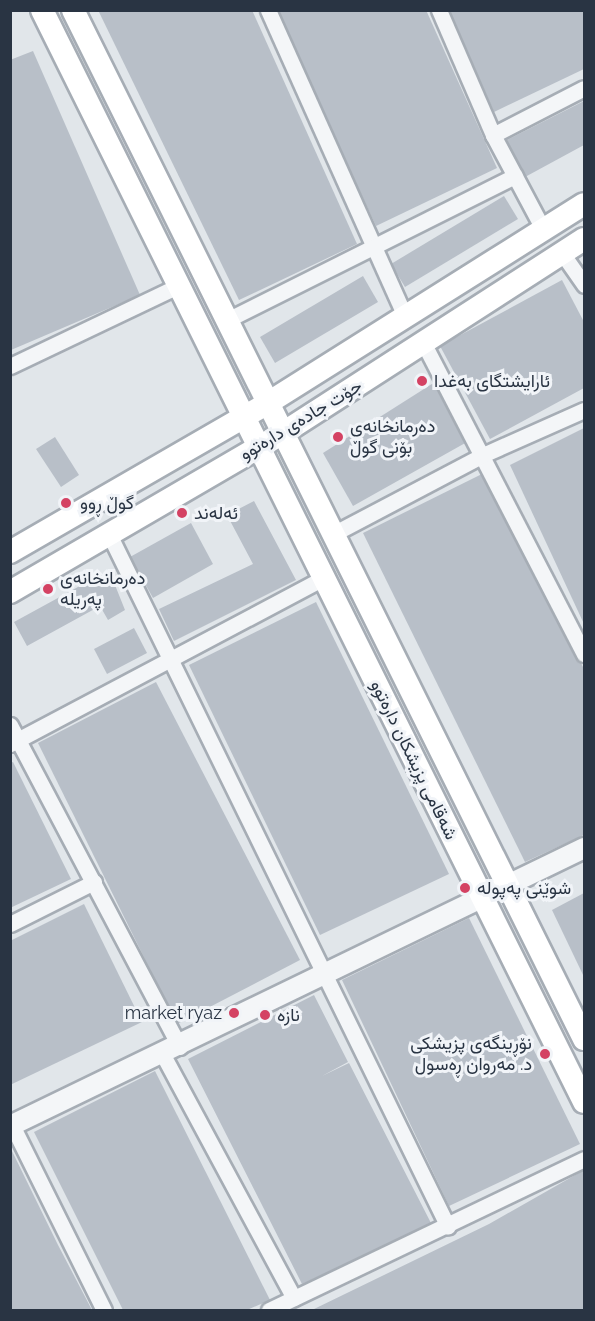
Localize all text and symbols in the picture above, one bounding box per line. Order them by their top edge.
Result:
place label: ئارایشتگای بەغدا [434,370,550,392]
marker: ئارایشتگای بەغدا [415,374,429,388]
street label: جۆت جادەی دارەتوو [236,375,366,465]
place label: دەرمانخانەی بۆنی گوڵ [350,416,435,458]
marker: دەرمانخانەی بۆنی گوڵ [331,430,345,444]
place label: گوڵ ڕوو [80,492,134,514]
marker: گوڵ ڕوو [57,494,75,512]
place label: ئەلەند [194,502,238,524]
marker: ئەلەند [175,506,189,520]
place label: دەرمانخانەی پەریلە [60,568,145,610]
marker: دەرمانخانەی پەریلە [41,582,55,596]
street label: شەقامی پزیشکان دارەتوو [366,677,462,843]
place label: شوێنی پەپولە [477,877,571,899]
marker: شوێنی پەپولە [458,881,472,895]
place label: market ryaz [125,1002,222,1024]
place label: نازە [277,1004,300,1026]
marker: market ryaz [227,1006,241,1020]
marker: نازە [258,1008,272,1022]
place label: نۆڕینگەی پزیشکی د. مەروان ڕەسول [410,1033,532,1076]
marker: نۆڕینگەی پزیشکی د. مەروان ڕەسول [536,1045,554,1063]

